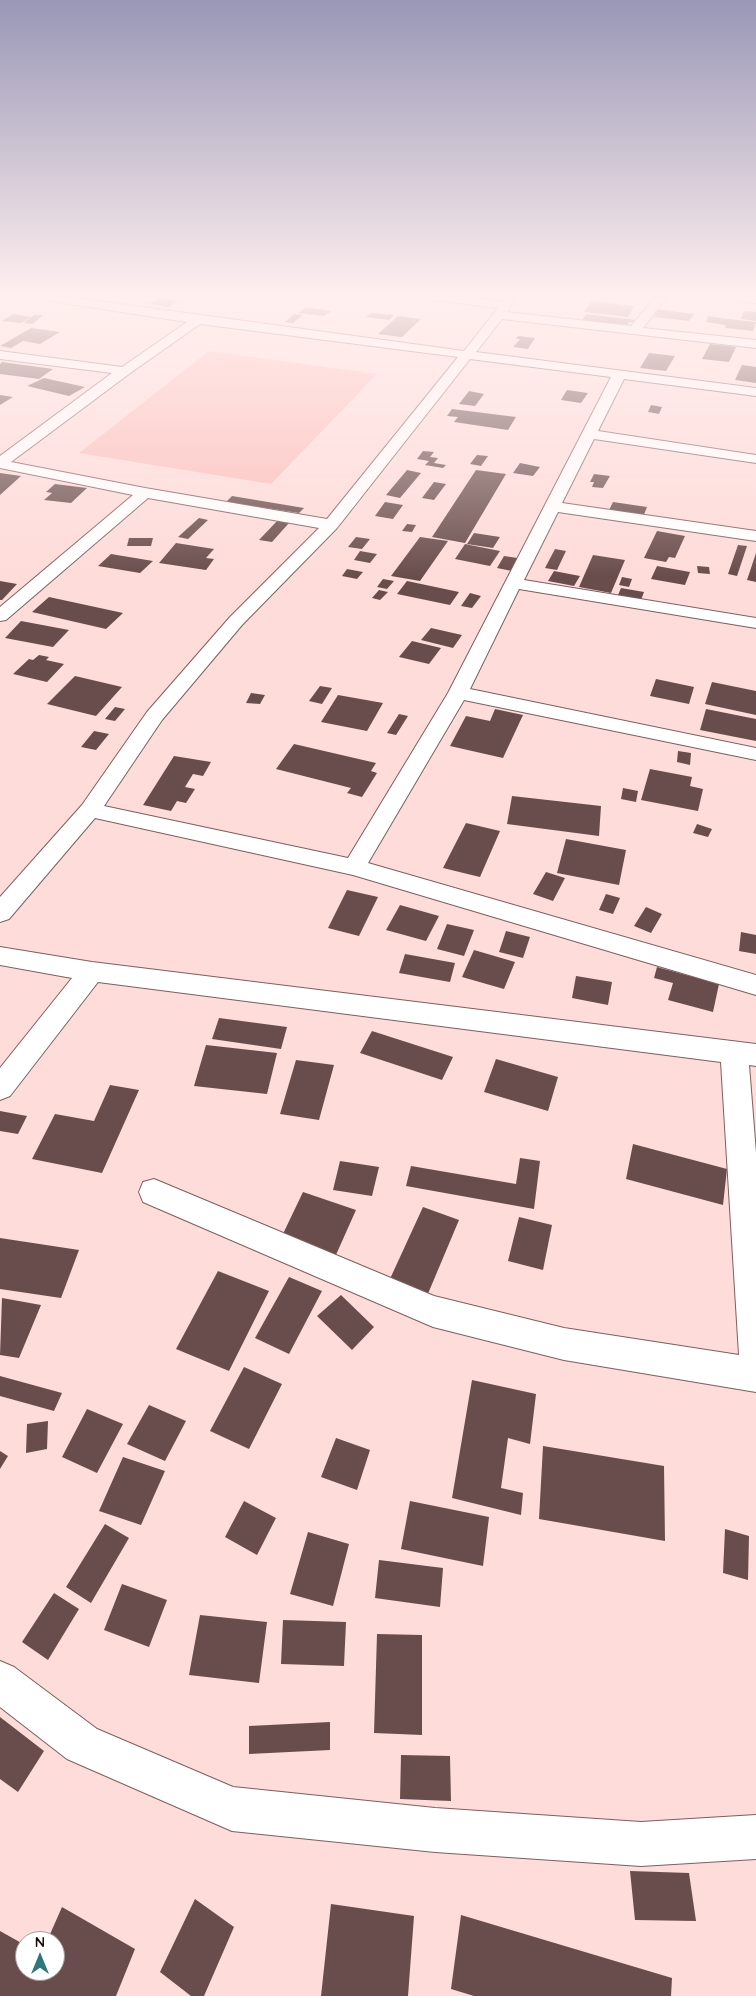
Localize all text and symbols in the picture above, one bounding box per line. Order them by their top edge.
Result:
north arrow [15,1931,65,1981]
text: N [35,1933,45,1951]

